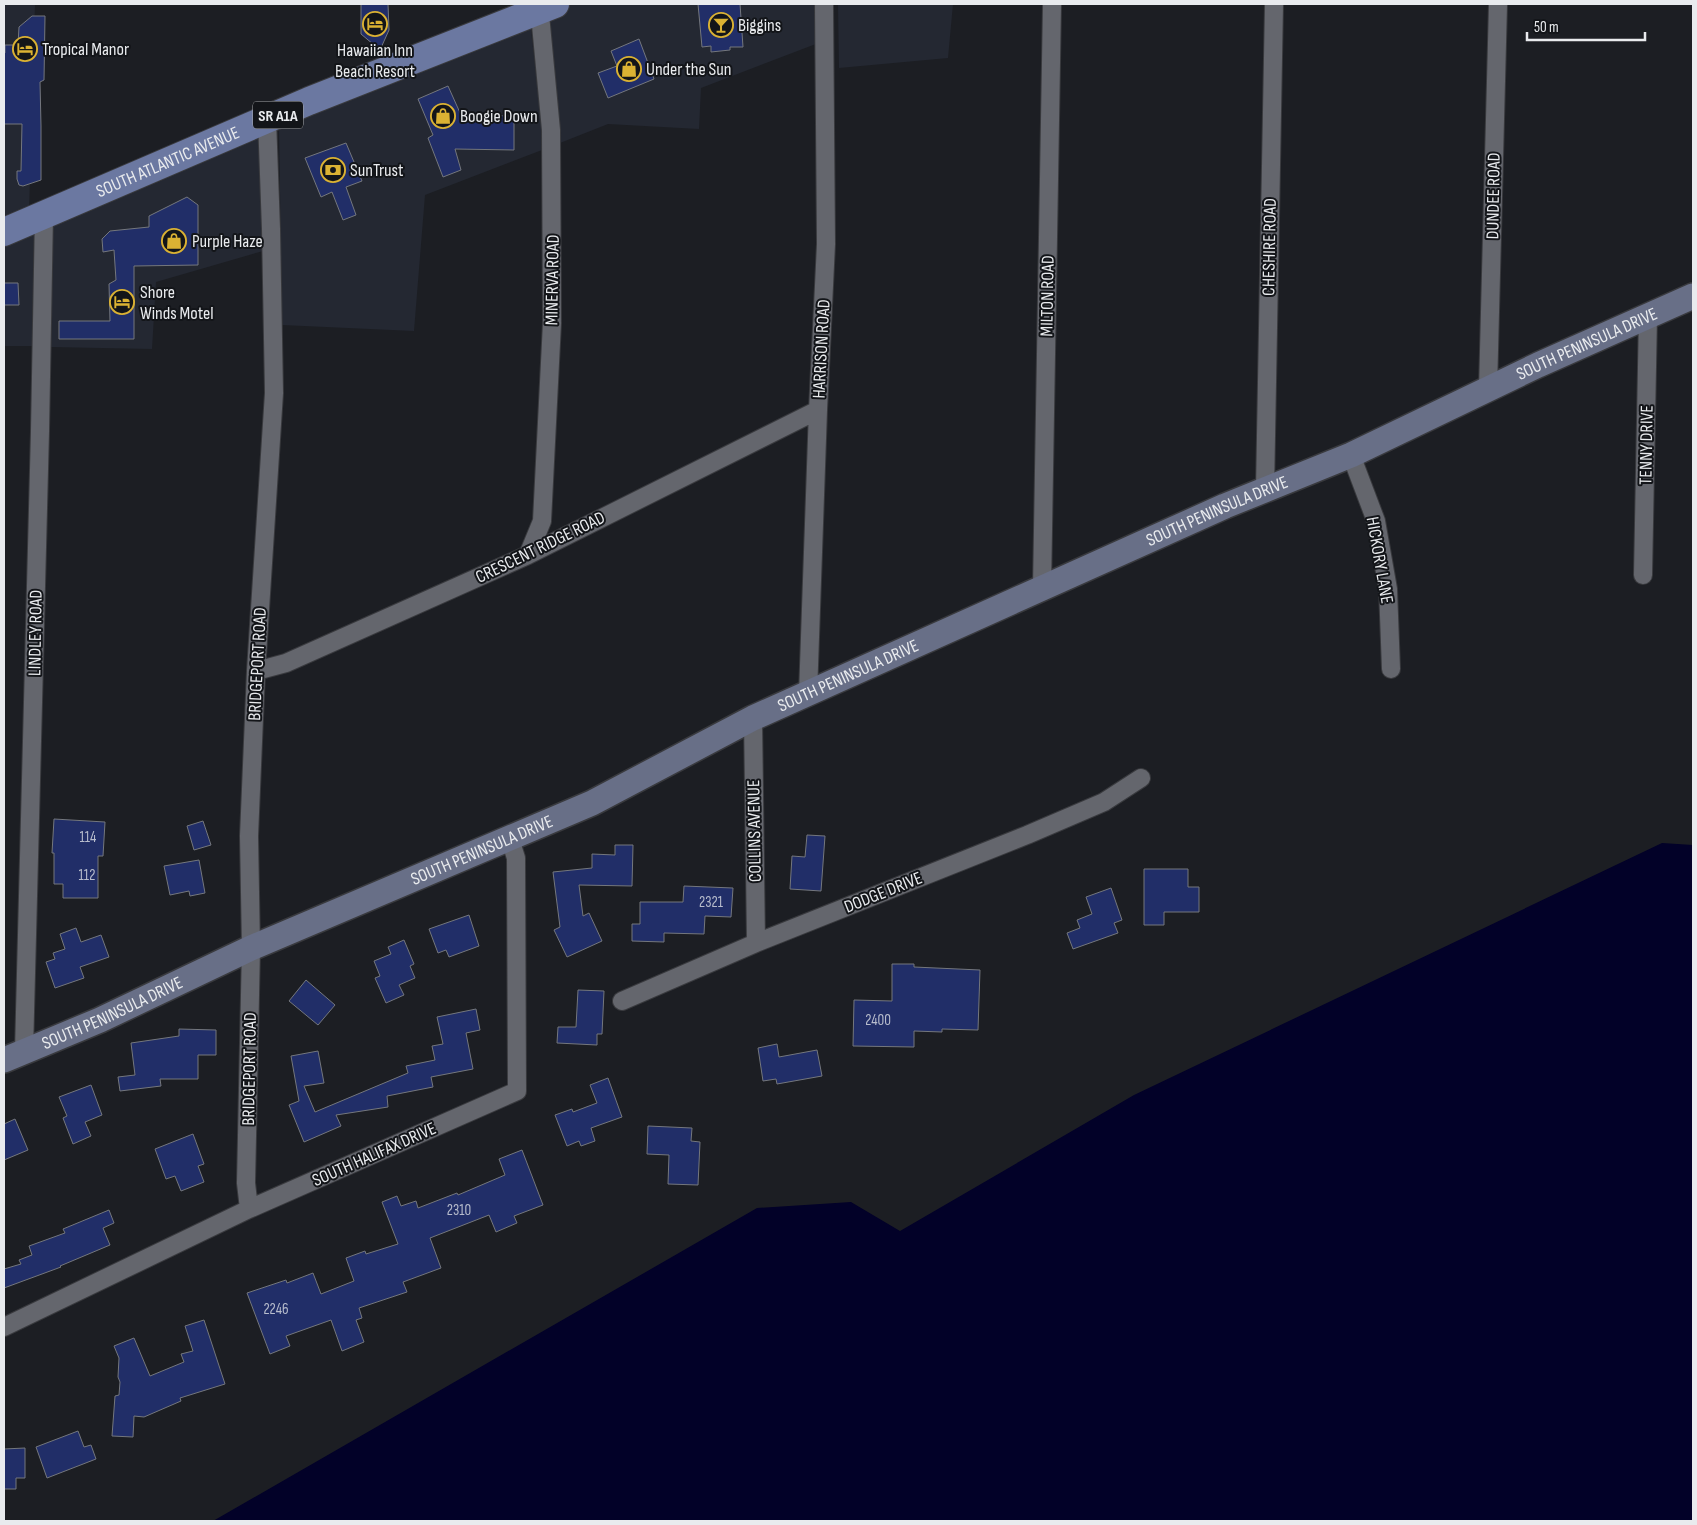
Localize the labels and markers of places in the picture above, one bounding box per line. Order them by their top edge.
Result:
hotel icon: Hawaiian Inn Beach Resort [362,11,388,37]
bar icon: Biggins [708,12,734,38]
place label: Biggins [738,15,781,36]
hotel icon: Tropical Manor [12,36,38,62]
place label: Tropical Manor [42,39,129,60]
place label: Hawaiian Inn Beach Resort [335,40,416,82]
shop icon: Under the Sun [616,56,642,82]
place label: Under the Sun [646,59,732,80]
shop icon: Boogie Down [430,103,456,129]
place label: Boogie Down [460,106,538,127]
bank icon: SunTrust [320,157,346,183]
place label: SunTrust [350,160,404,181]
shop icon: Purple Haze [161,228,187,254]
place label: Purple Haze [192,231,263,252]
place label: Shore Winds Motel [140,282,214,324]
hotel icon: Shore Winds Motel [109,289,135,315]

